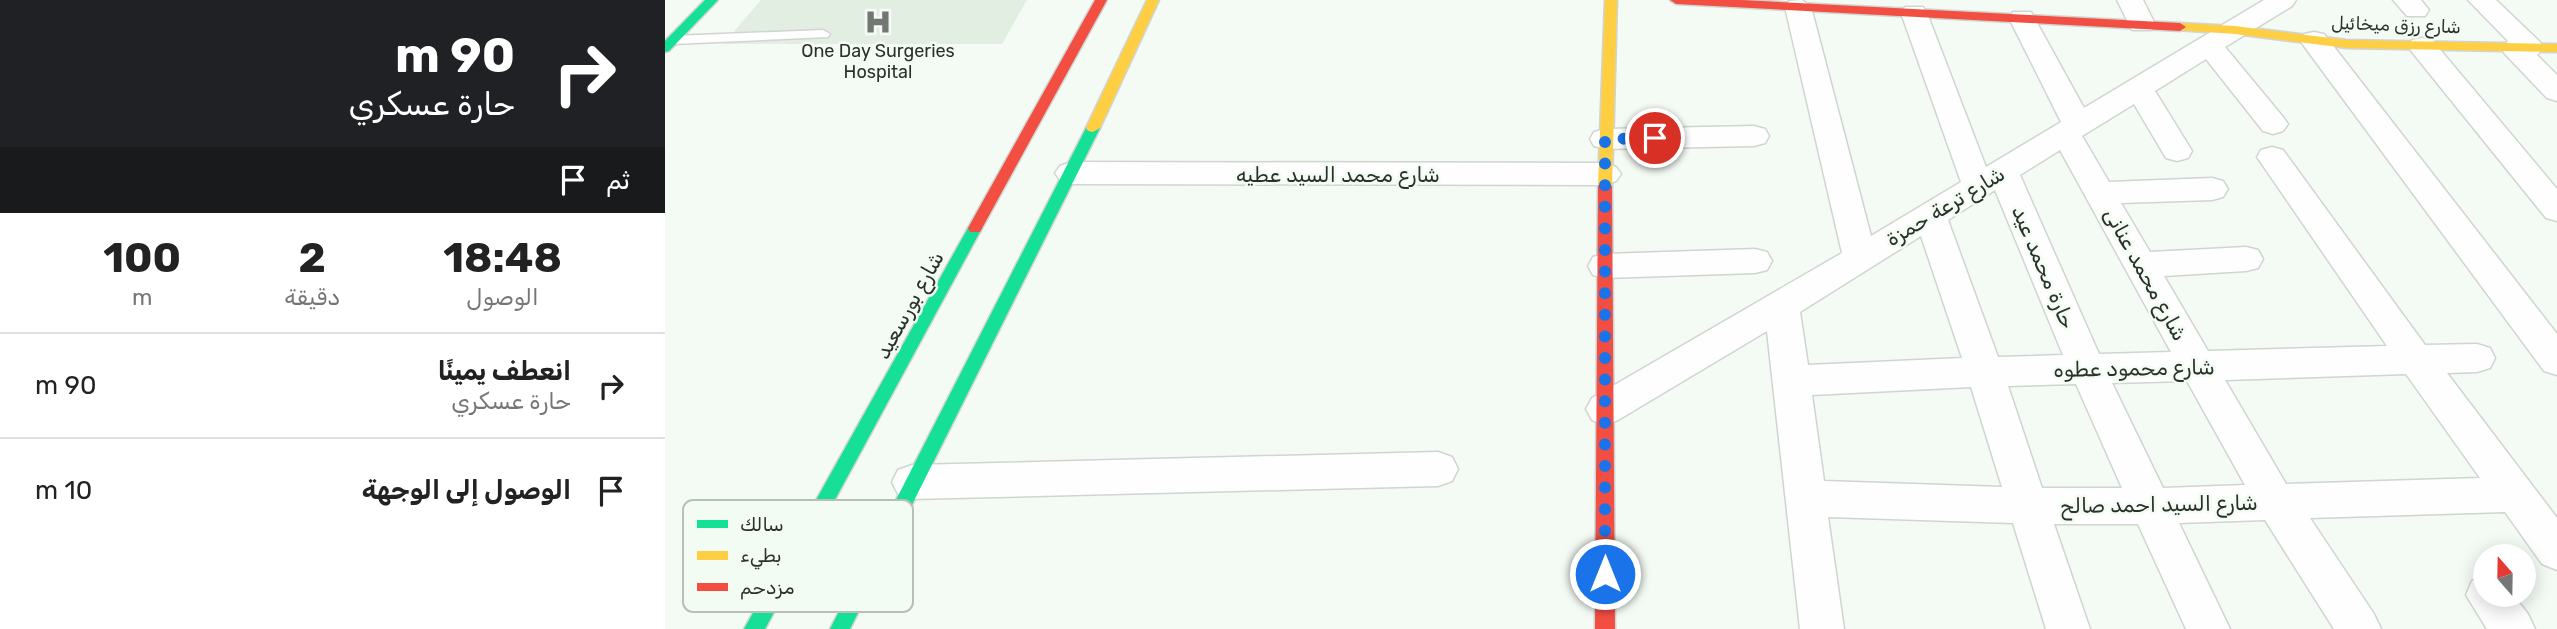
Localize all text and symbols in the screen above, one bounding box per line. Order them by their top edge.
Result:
hospital icon: One Day Surgeries Hospital [863,7,893,37]
street label: شارع رزق ميخائيل [2331,12,2461,39]
text: 90 m [395,26,515,84]
icon: right [539,28,630,119]
place label: One Day Surgeries Hospital [801,40,955,83]
text: حارة عسكري [348,85,515,123]
pin [1625,108,1685,168]
icon: arrive [1636,119,1674,157]
icon: arrive [554,161,592,199]
street label: شارع ترعة حمزة [1881,161,2010,253]
street label: شارع محمد السيد عطيه [1236,162,1440,189]
text: ثم [606,165,630,196]
street label: حارة محمد عيد [2007,202,2081,332]
street label: شارع محمد عنانى [2097,203,2193,346]
text: 100 [103,233,181,283]
text: 2 [299,233,326,283]
text: 18:48 [443,233,562,283]
street label: شارع بورسعيد [869,247,951,364]
text: m [132,283,152,311]
text: دقيقة [284,283,340,311]
text: الوصول [466,283,539,311]
street label: شارع محمود عطوه [2053,354,2215,384]
text: انعطف يمينًا [438,356,571,387]
icon: right [592,367,630,405]
text: 90 m [35,370,96,401]
text: حارة عسكري [451,387,571,415]
icon: arrive [592,472,630,510]
text: 10 m [35,475,92,506]
text: الوصول إلى الوجهة [362,475,571,506]
street label: شارع السيد احمد صالح [2060,490,2258,520]
legend [683,500,913,612]
text: سالك [740,513,784,536]
position arrow [1568,537,1642,611]
text: بطيء [740,544,782,570]
north arrow [2473,544,2536,607]
map controls [2473,544,2536,607]
text: مزدحم [740,576,795,600]

